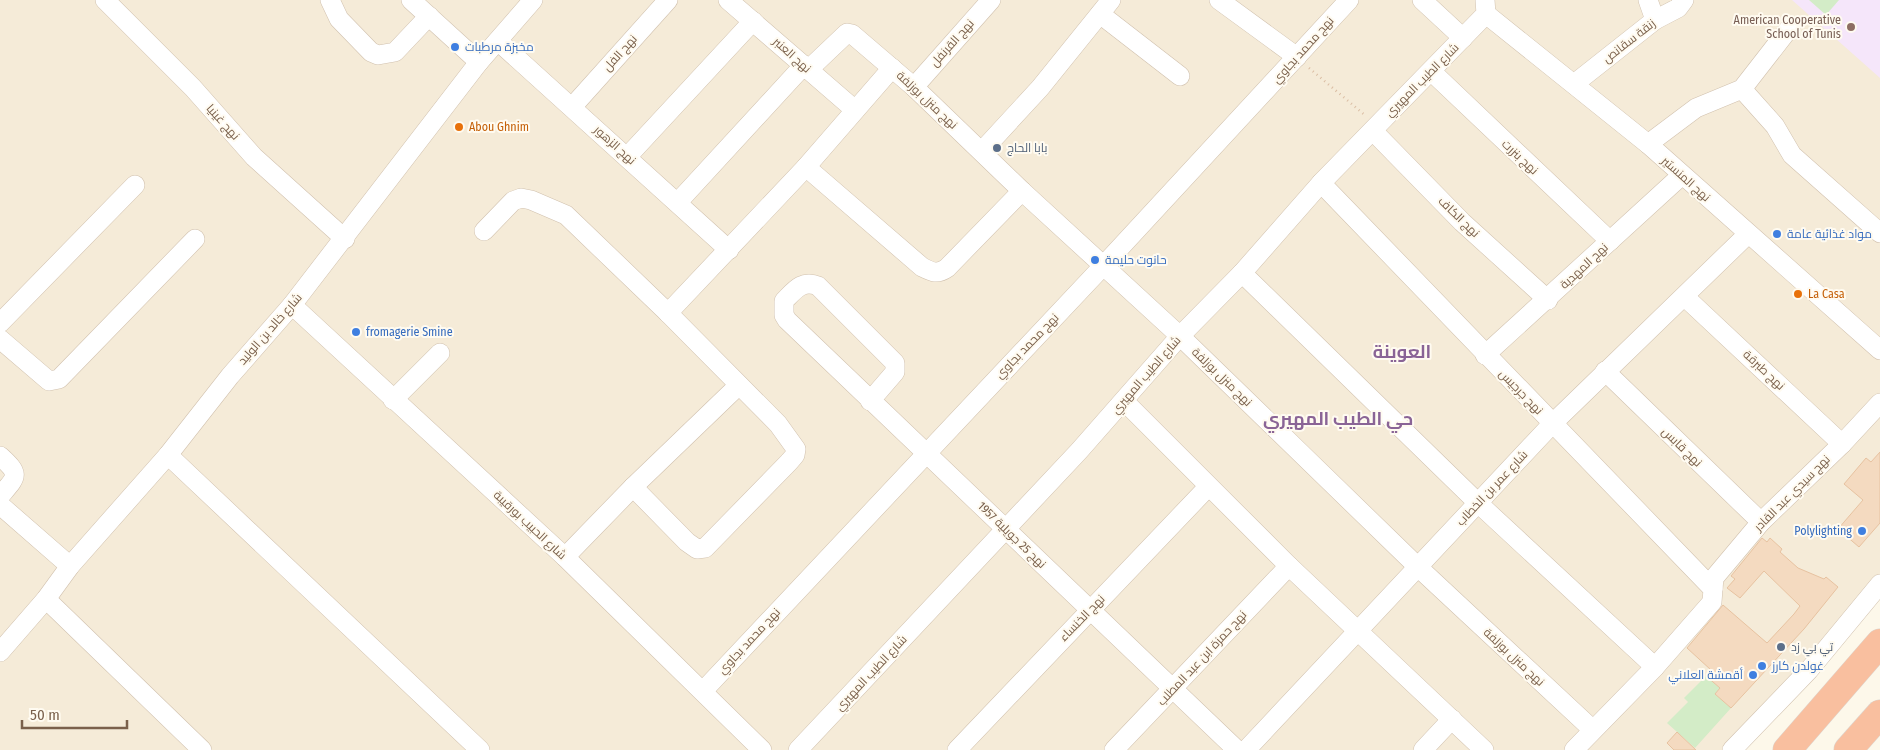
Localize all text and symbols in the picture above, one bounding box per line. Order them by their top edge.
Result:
place label: American Cooperative School of Tunis [1734,13,1841,41]
street label: نهج محمد بجاوي [1269,14,1339,88]
street label: زنقة سقانص [1600,16,1658,66]
street label: نهج القرنفل [927,17,978,70]
marker: American Cooperative School of Tunis [1845,21,1857,33]
street label: نهج الفل [600,32,641,75]
street label: نهج العنبر [769,34,814,76]
place label: مخبزة مرطبات [465,40,534,54]
street label: شارع الطيب المهيري [1382,40,1464,122]
marker: مخبزة مرطبات [449,41,461,53]
street label: نهج منزل بوزلفة [893,68,960,133]
street label: نهج غينيا [203,101,242,143]
place label: Abou Ghnim [469,120,529,134]
marker: Abou Ghnim [453,121,465,133]
street label: نهج الزهور [590,122,639,168]
street label: نهج بنزرت [1498,137,1541,178]
place label: بابا الحاج [1007,141,1048,156]
marker: بابا الحاج [991,142,1003,154]
street label: نهج المنستير [1657,153,1713,205]
street label: نهج الكاف [1435,194,1483,241]
place label: مواد غذائية عامة [1787,227,1872,241]
marker: مواد غذائية عامة [1771,228,1783,240]
street label: نهج المهدية [1557,240,1612,293]
place label: حانوت حليمة [1105,253,1167,267]
marker: حانوت حليمة [1089,254,1101,266]
place label: La Casa [1808,287,1845,301]
marker: La Casa [1792,288,1804,300]
street label: شارع خالد بن الوليد [235,290,306,368]
street label: نهج محمد بجاوي [992,311,1064,384]
place label: fromagerie Smine [366,325,453,339]
marker: fromagerie Smine [350,326,362,338]
street label: شارع الطيب المهيري [1109,333,1186,419]
district label: العوينة [1373,341,1431,363]
street label: نهج منزل بوزلفة [1188,345,1255,410]
street label: نهج طبرقة [1740,347,1788,393]
street label: نهج جرجيس [1495,367,1546,418]
district label: حي الطيب المهيري [1263,408,1413,434]
street label: نهج قابس [1658,424,1705,470]
street label: شارع عمر بن الخطاب [1454,447,1531,529]
street label: نهج سيدي عبد القادر [1750,452,1835,537]
street label: شارع الحبيب بورقيبة [490,488,569,563]
street label: نهج 25 جويلية 1957 [974,499,1049,572]
place label: Polylighting [1794,524,1852,538]
marker: Polylighting [1856,525,1868,537]
street label: نهج الخنساء [1056,592,1108,645]
street label: نهج محمد بجاوي [715,605,785,679]
street label: نهج حمزة ابن عبد المطلب [1154,608,1250,709]
street label: نهج منزل بوزلفة [1480,625,1547,690]
street label: شارع الطيب المهيري [832,632,912,716]
place label: تي بي زد [1791,640,1834,657]
marker: تي بي زد [1775,641,1787,653]
place label: غولدن كارز [1771,659,1824,673]
marker: غولدن كارز [1756,660,1768,672]
place label: أقمشة العلاني [1668,667,1743,685]
marker: أقمشة العلاني [1747,669,1759,681]
scale bar [22,698,128,730]
text: 50 m [30,706,60,724]

